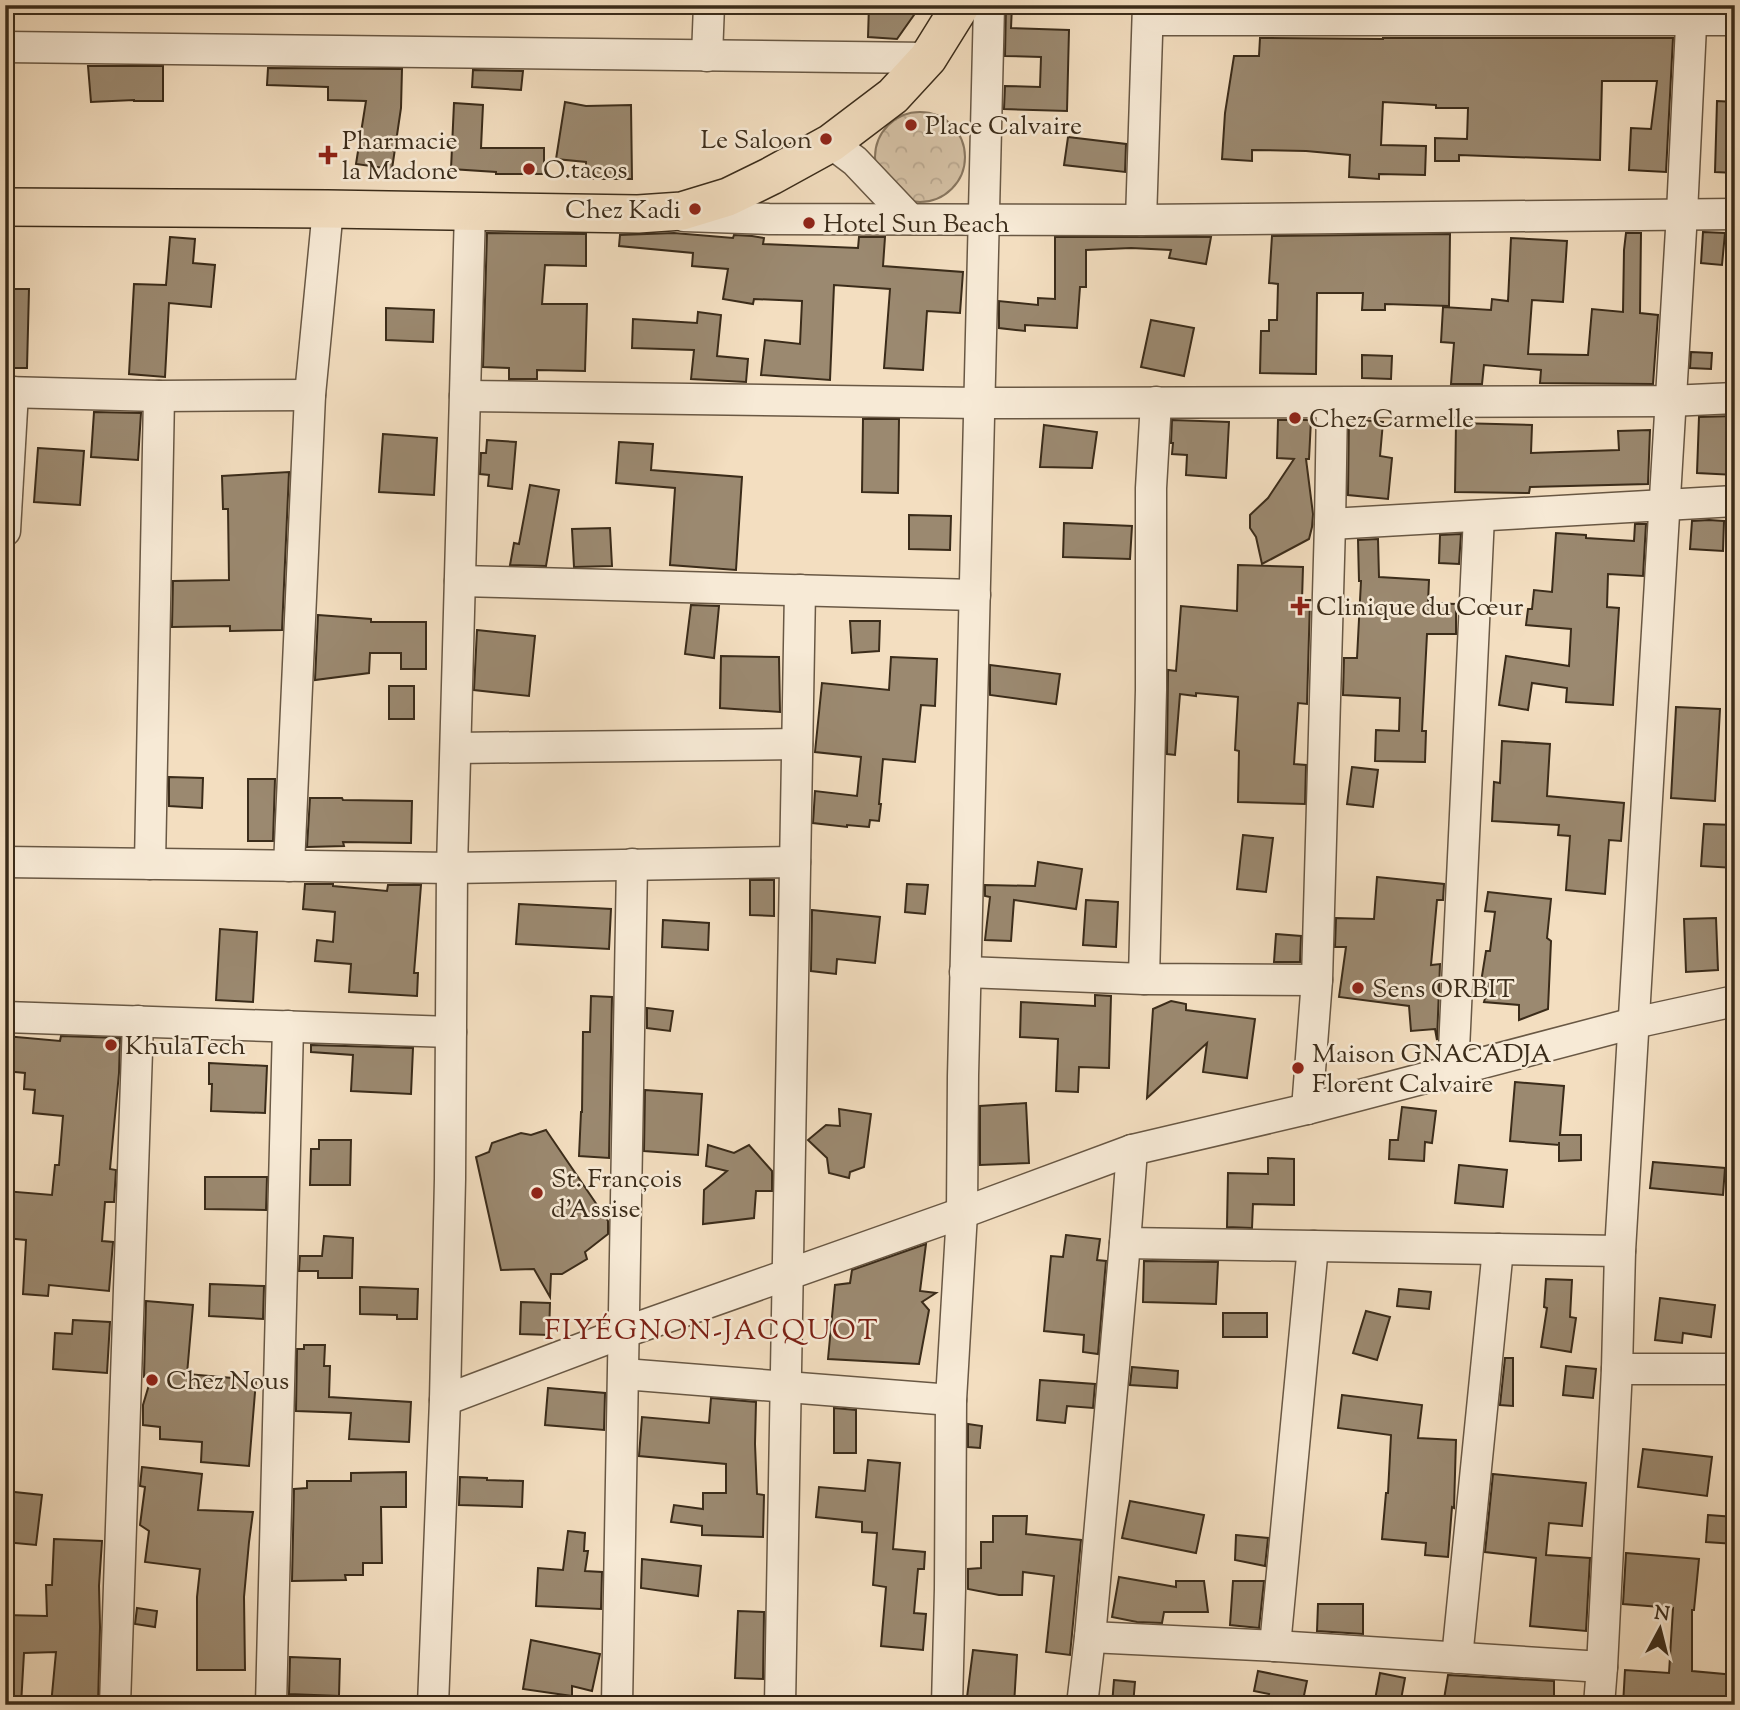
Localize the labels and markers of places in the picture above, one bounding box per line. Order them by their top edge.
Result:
place label: Place Calvaire [925,109,1082,146]
marker: Place Calvaire [903,117,919,133]
place label: Le Saloon [700,123,812,160]
place label: Pharmacie la Madone [342,124,458,191]
marker: Le Saloon [818,131,834,147]
marker: Pharmacie la Madone [320,147,336,163]
place label: O.tacos [543,153,627,190]
marker: O.tacos [521,161,537,177]
place label: Chez Kadi [565,193,681,230]
marker: Chez Kadi [687,201,703,217]
place label: Hotel Sun Beach [823,207,1010,244]
marker: Hotel Sun Beach [801,215,817,231]
place label: Chez Carmelle [1309,402,1474,439]
marker: Chez Carmelle [1287,410,1303,426]
place label: Clinique du Cœur [1316,590,1524,627]
marker: Clinique du Cœur [1290,596,1310,616]
place label: Sens ORBIT [1372,972,1515,1009]
marker: Sens ORBIT [1350,980,1366,996]
place label: KhulaTech [125,1029,246,1066]
marker: KhulaTech [103,1037,119,1053]
place label: Maison GNACADJA Florent Calvaire [1312,1037,1552,1104]
marker: Maison GNACADJA Florent Calvaire [1290,1060,1306,1076]
place label: St. François d'Assise [551,1162,682,1229]
marker: St. François d'Assise [529,1185,545,1201]
place label: Chez Nous [166,1364,289,1401]
marker: Chez Nous [144,1372,160,1388]

